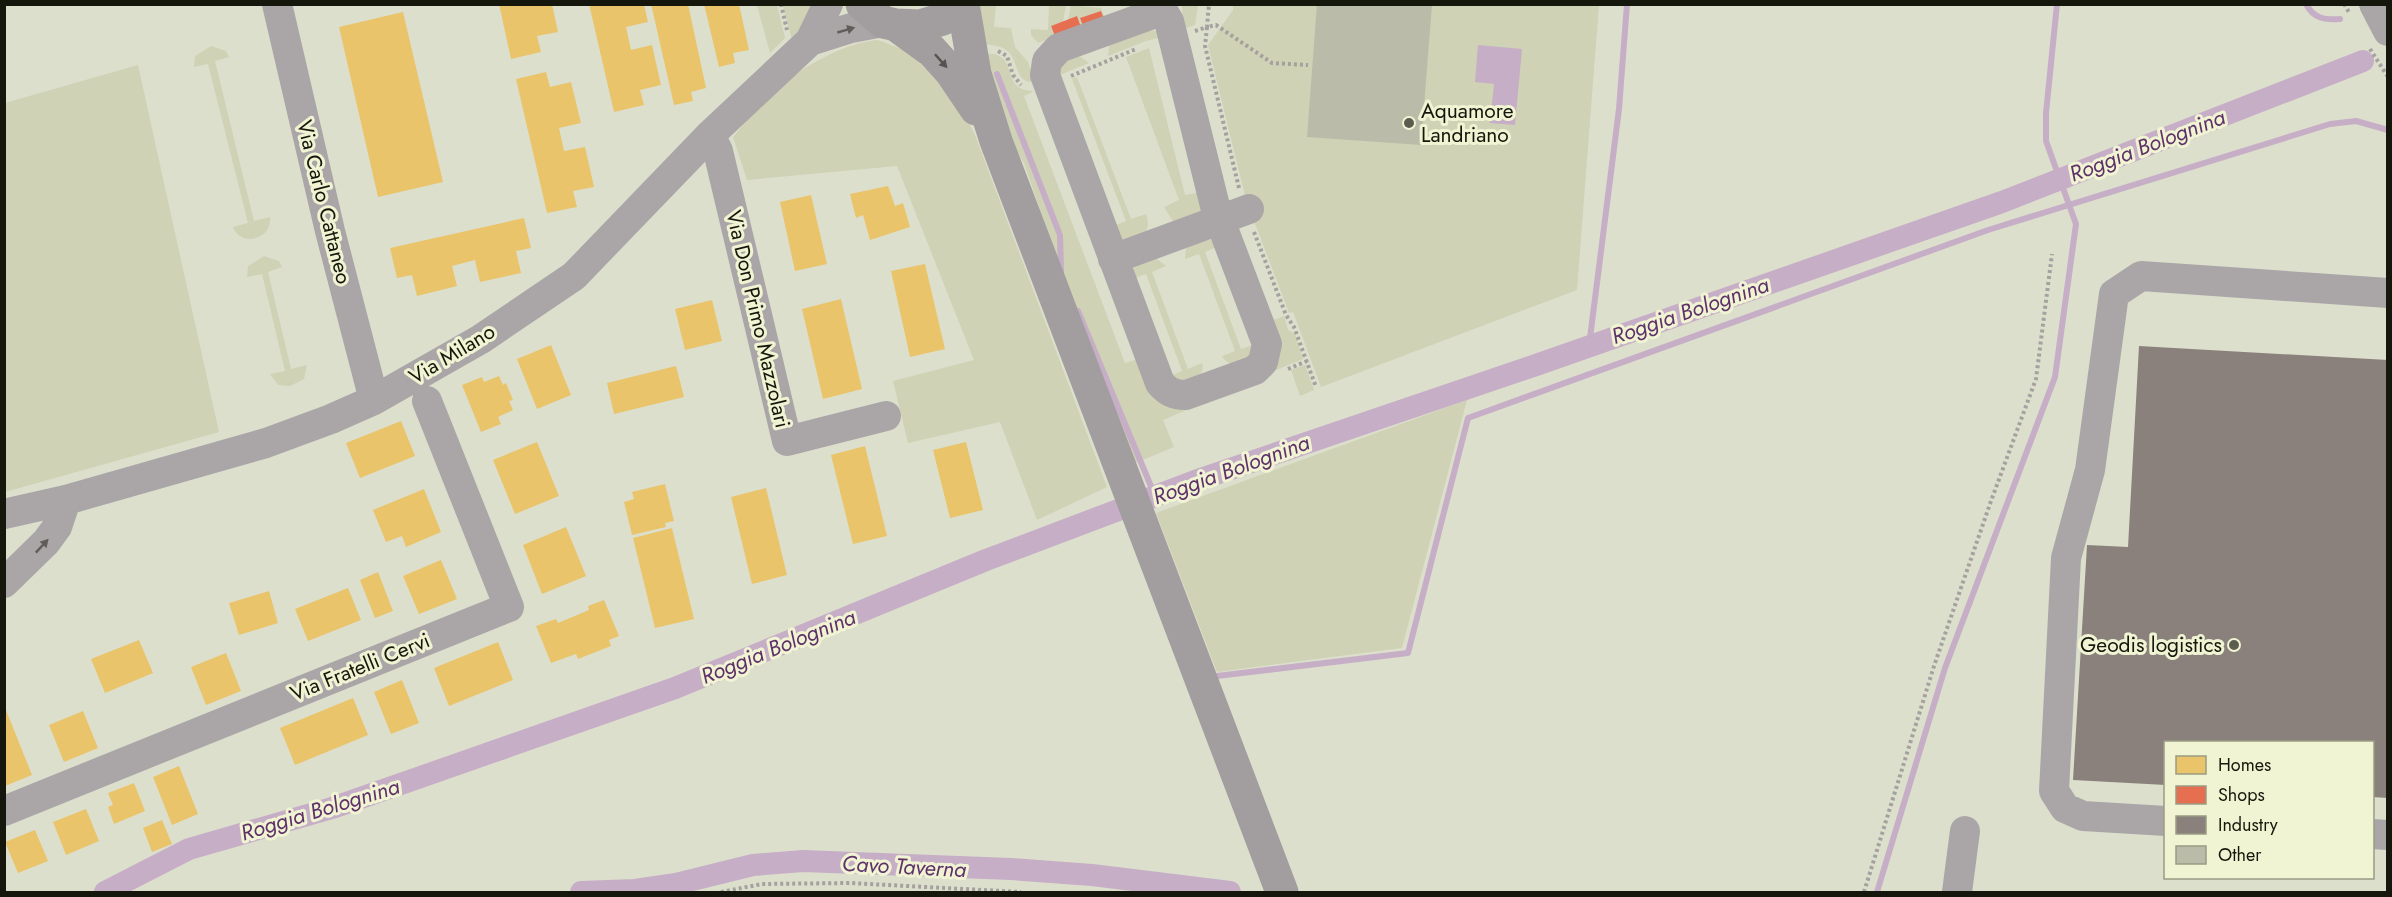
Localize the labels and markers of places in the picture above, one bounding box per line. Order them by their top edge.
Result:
place label: Aquamore Landriano [1421,96,1514,150]
marker: Aquamore Landriano [1402,116,1416,130]
place label: Geodis logistics [2080,630,2222,660]
marker: Geodis logistics [2227,638,2241,652]

